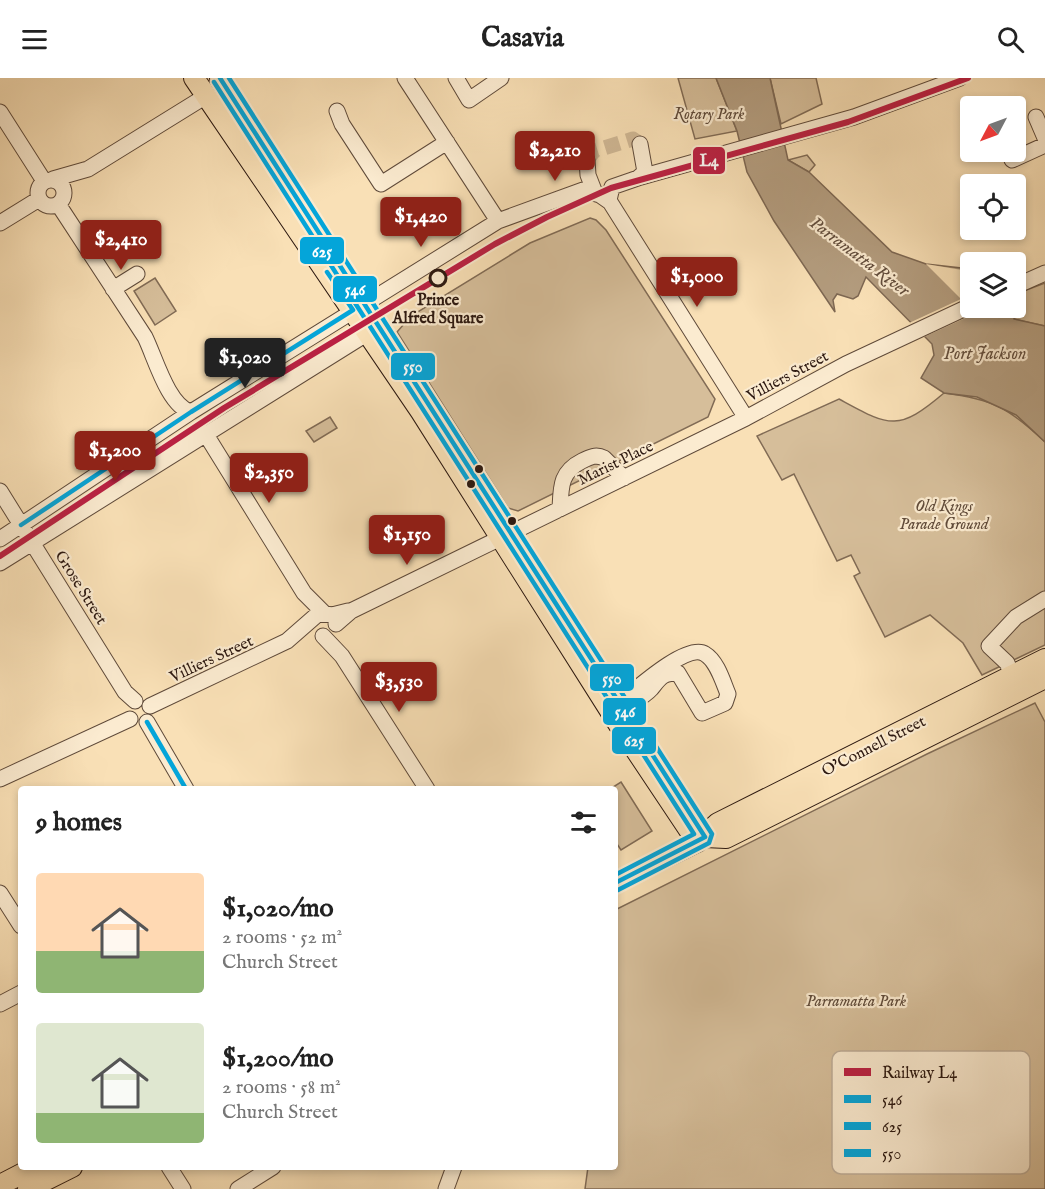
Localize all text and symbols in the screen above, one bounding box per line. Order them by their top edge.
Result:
text: Casavia [481,22,564,56]
icon: menu [18,23,51,56]
icon: search [994,23,1027,56]
north arrow [960,96,1026,162]
map controls [960,96,1026,318]
park label: Rotary Park [674,105,745,125]
pin: $2,210 [506,131,604,182]
text: $2,210 [529,138,581,163]
line badge: L4 [692,146,726,175]
text: L4 [699,152,720,172]
button: locate [960,174,1026,240]
pin: $1,420 [372,197,470,248]
text: $1,420 [394,204,448,229]
water label: Parramatta River [805,212,914,303]
pin: $2,410 [72,220,170,271]
text: $2,410 [94,227,148,252]
line badge: 625 [299,236,345,265]
text: 625 [312,243,332,263]
button: layers [960,252,1026,318]
pin: $1,000 [648,257,746,308]
text: $1,000 [670,264,724,289]
marker: Prince Alfred Square [429,269,447,287]
line badge: 546 [332,275,378,303]
text: 546 [345,281,366,301]
place label: Prince Alfred Square [392,291,484,329]
pin: $1,020 [196,338,294,389]
water label: Port Jackson [944,343,1026,366]
text: $1,020 [219,345,271,370]
street label: Villiers Street [743,347,833,407]
line badge: 550 [390,352,436,381]
text: 550 [403,358,423,378]
pin: $1,200 [66,431,164,482]
street label: Marist Place [575,437,657,491]
text: $1,200 [89,438,141,463]
pin: $2,350 [220,453,318,504]
text: $2,350 [244,460,294,485]
unlabelled marker [473,463,485,475]
unlabelled marker [465,478,477,490]
park label: Old Kings Parade Ground [900,497,990,535]
pin: $1,150 [358,515,456,566]
unlabelled marker [506,515,518,527]
text: $1,150 [383,522,431,547]
street label: Grose Street [50,547,111,629]
street label: Villiers Street [166,632,257,688]
pin: $3,530 [350,662,448,713]
line badge: 550 [589,663,635,692]
text: $3,530 [375,669,423,694]
text: 550 [602,670,622,690]
line badge: 546 [602,697,647,726]
text: 546 [615,703,636,723]
street label: O'Connell Street [819,712,930,782]
line badge: 625 [611,726,657,755]
text: 625 [624,732,644,752]
text: 9 homes [36,806,122,839]
icon: filters [567,806,600,839]
text: $1,020/mo [222,892,334,925]
icon: home [84,897,156,969]
text: 2 rooms · 52 m² [222,925,342,950]
text: Church Street [222,950,338,975]
park label: Parramatta Park [806,992,907,1012]
text: $1,200/mo [222,1042,334,1075]
icon: home [84,1047,156,1119]
legend [832,1051,1030,1174]
text: Railway L4 [882,1064,957,1084]
text: 2 rooms · 58 m² [222,1075,341,1100]
text: 546 [882,1091,903,1111]
text: Church Street [222,1100,338,1125]
text: 625 [882,1118,902,1138]
text: 550 [882,1145,902,1165]

